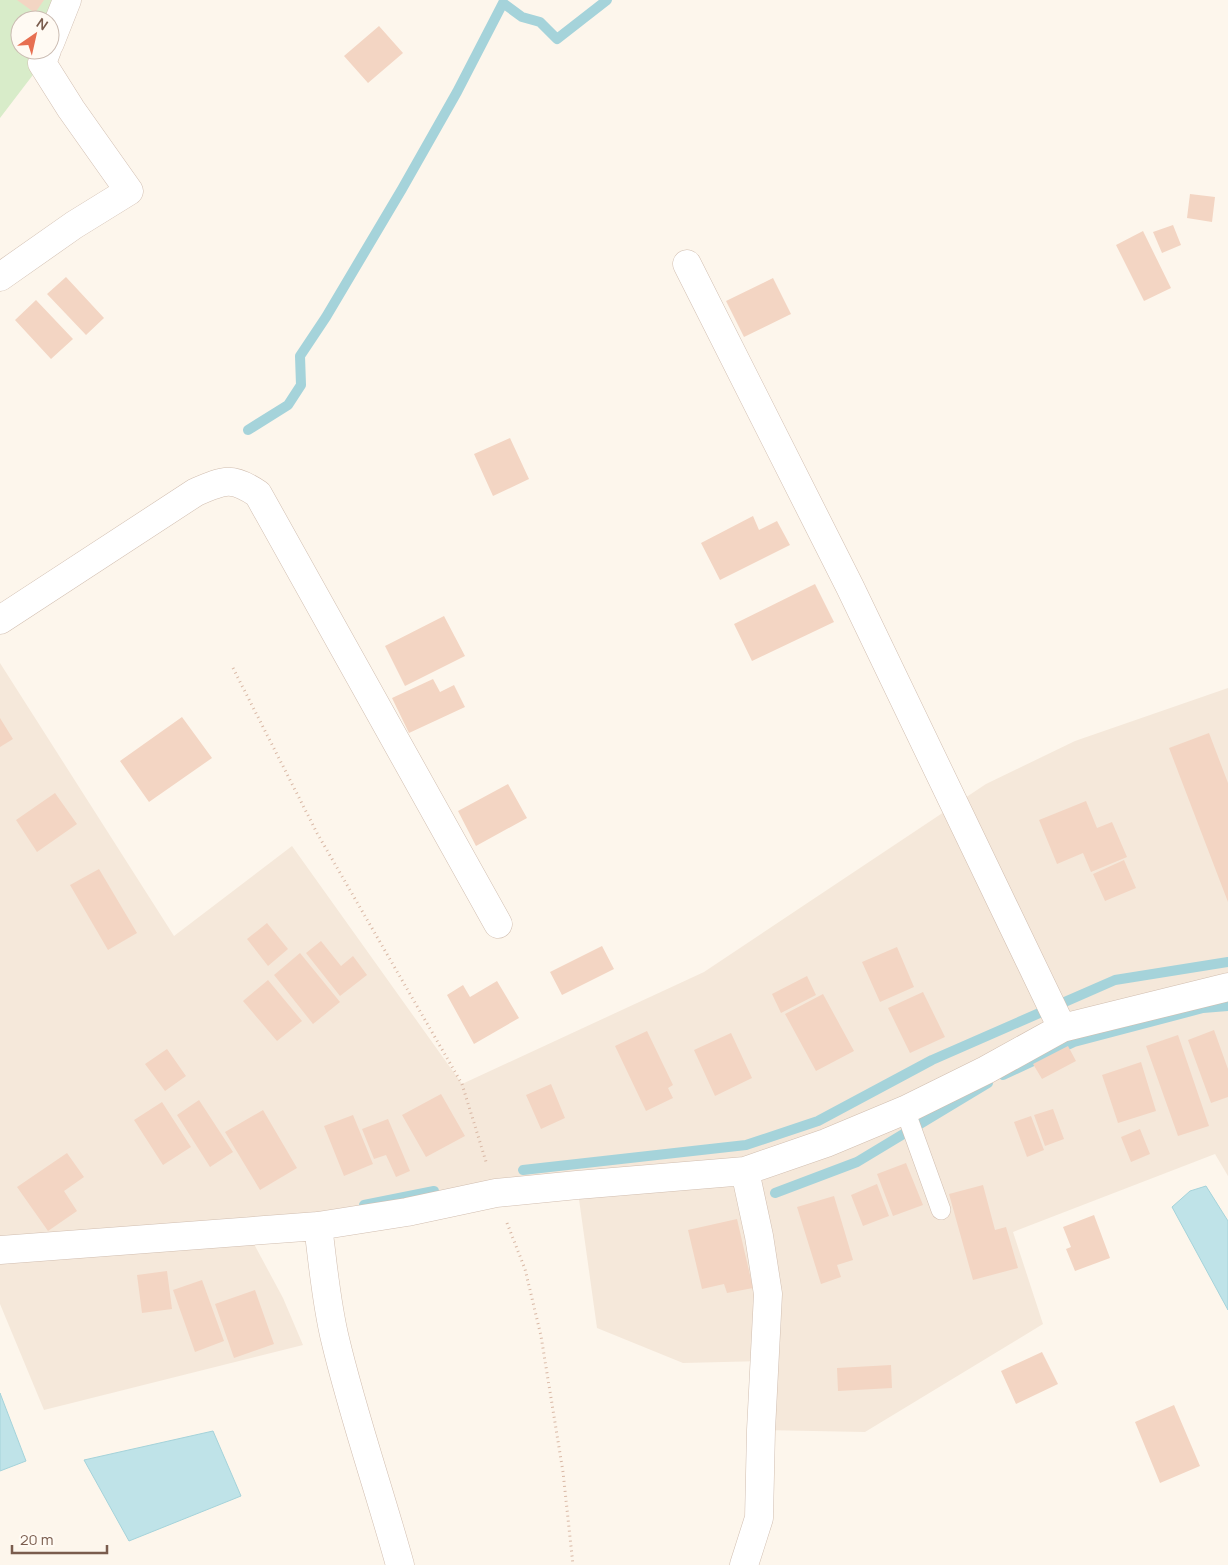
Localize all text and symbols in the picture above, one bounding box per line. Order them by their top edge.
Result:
north arrow [10,10,60,60]
text: N [33,13,52,34]
scale bar [12,1522,108,1554]
text: 20 m [20,1529,53,1550]

